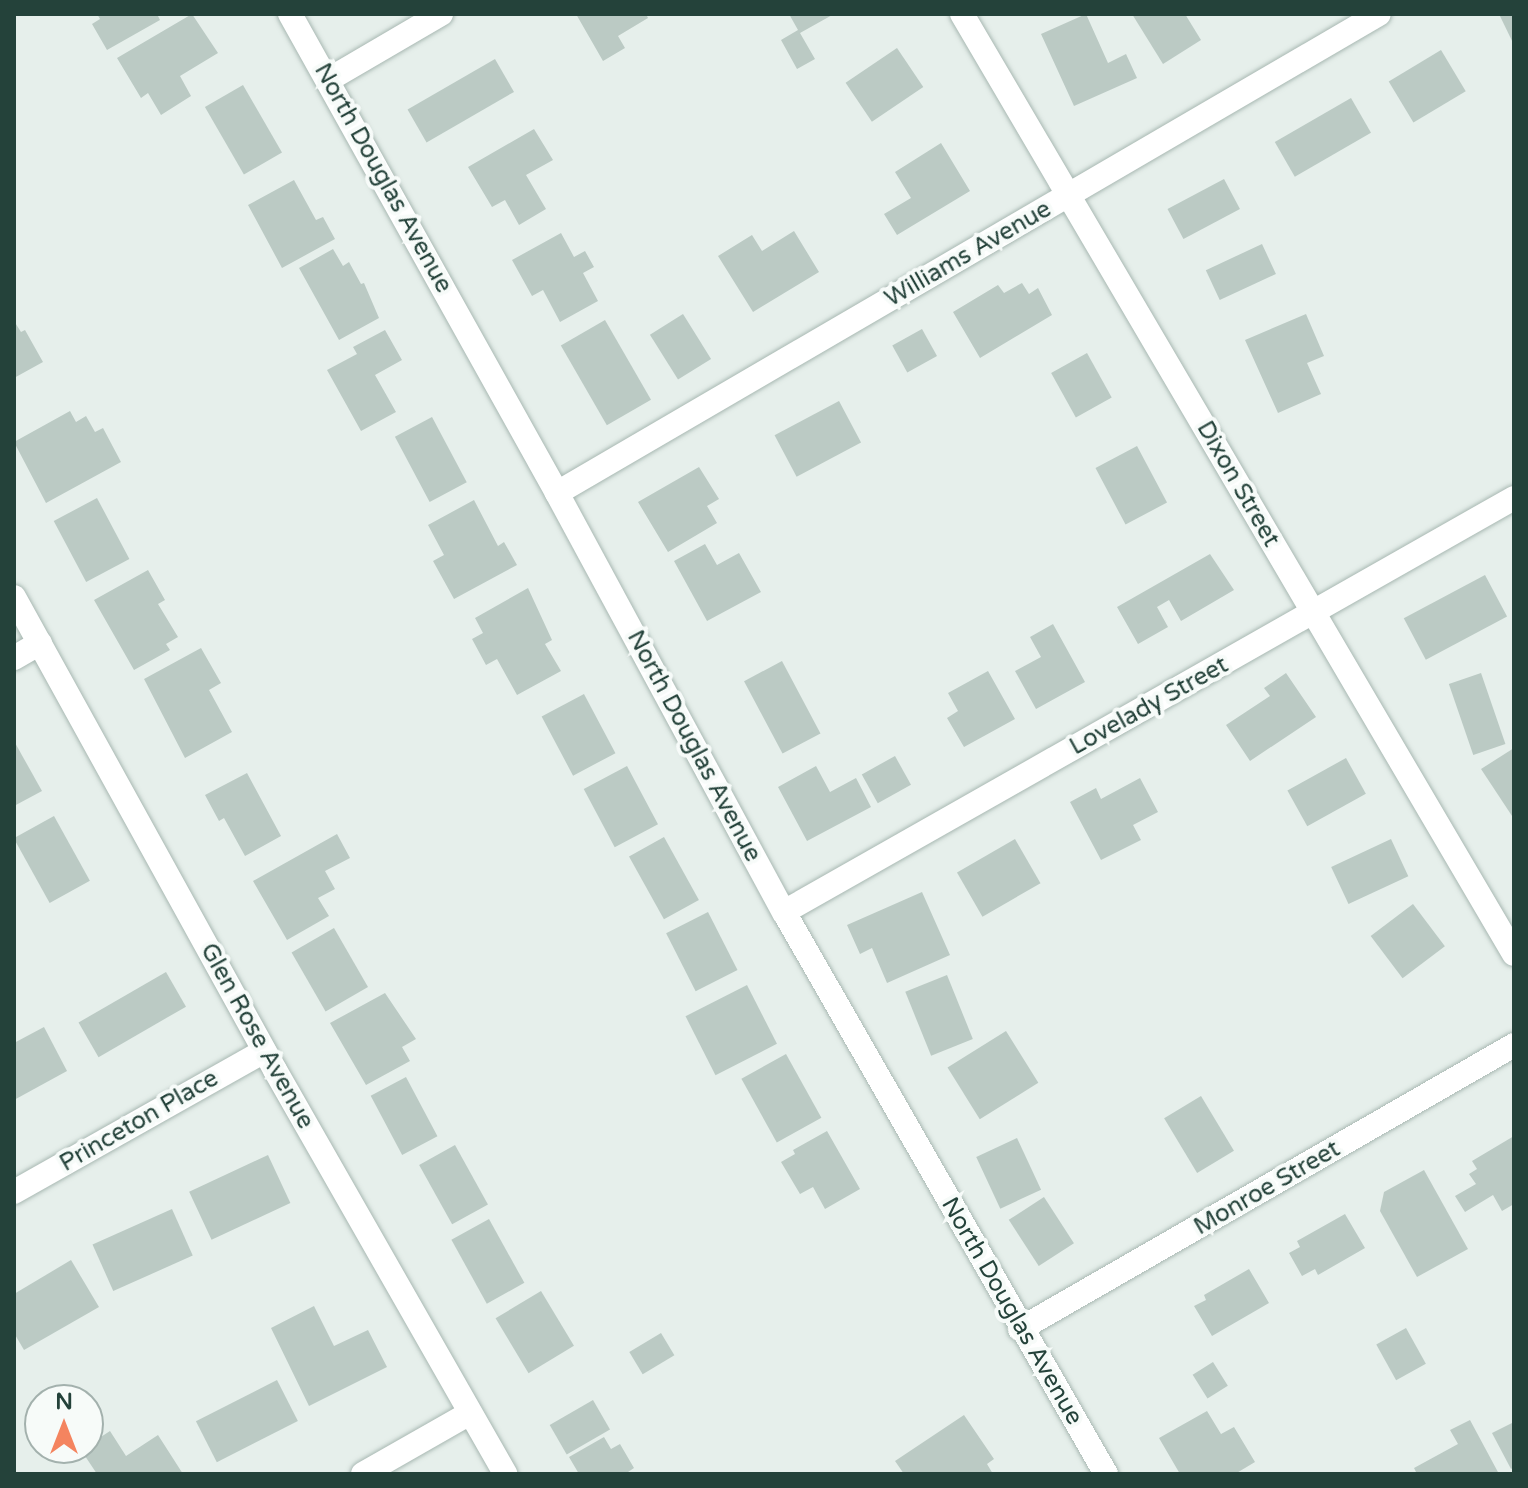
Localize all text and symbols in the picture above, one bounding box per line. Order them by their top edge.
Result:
street label: North Douglas Avenue [308,58,458,298]
street label: Williams Avenue [880,195,1056,313]
street label: Dixon Street [1190,416,1286,552]
street label: North Douglas Avenue [621,625,767,867]
street label: Lovelady Street [1065,651,1233,761]
street label: Glen Rose Avenue [194,938,320,1134]
street label: Princeton Place [55,1064,223,1178]
street label: Monroe Street [1189,1135,1345,1241]
street label: North Douglas Avenue [935,1192,1089,1430]
north arrow [24,1384,104,1464]
text: N [55,1389,73,1415]

